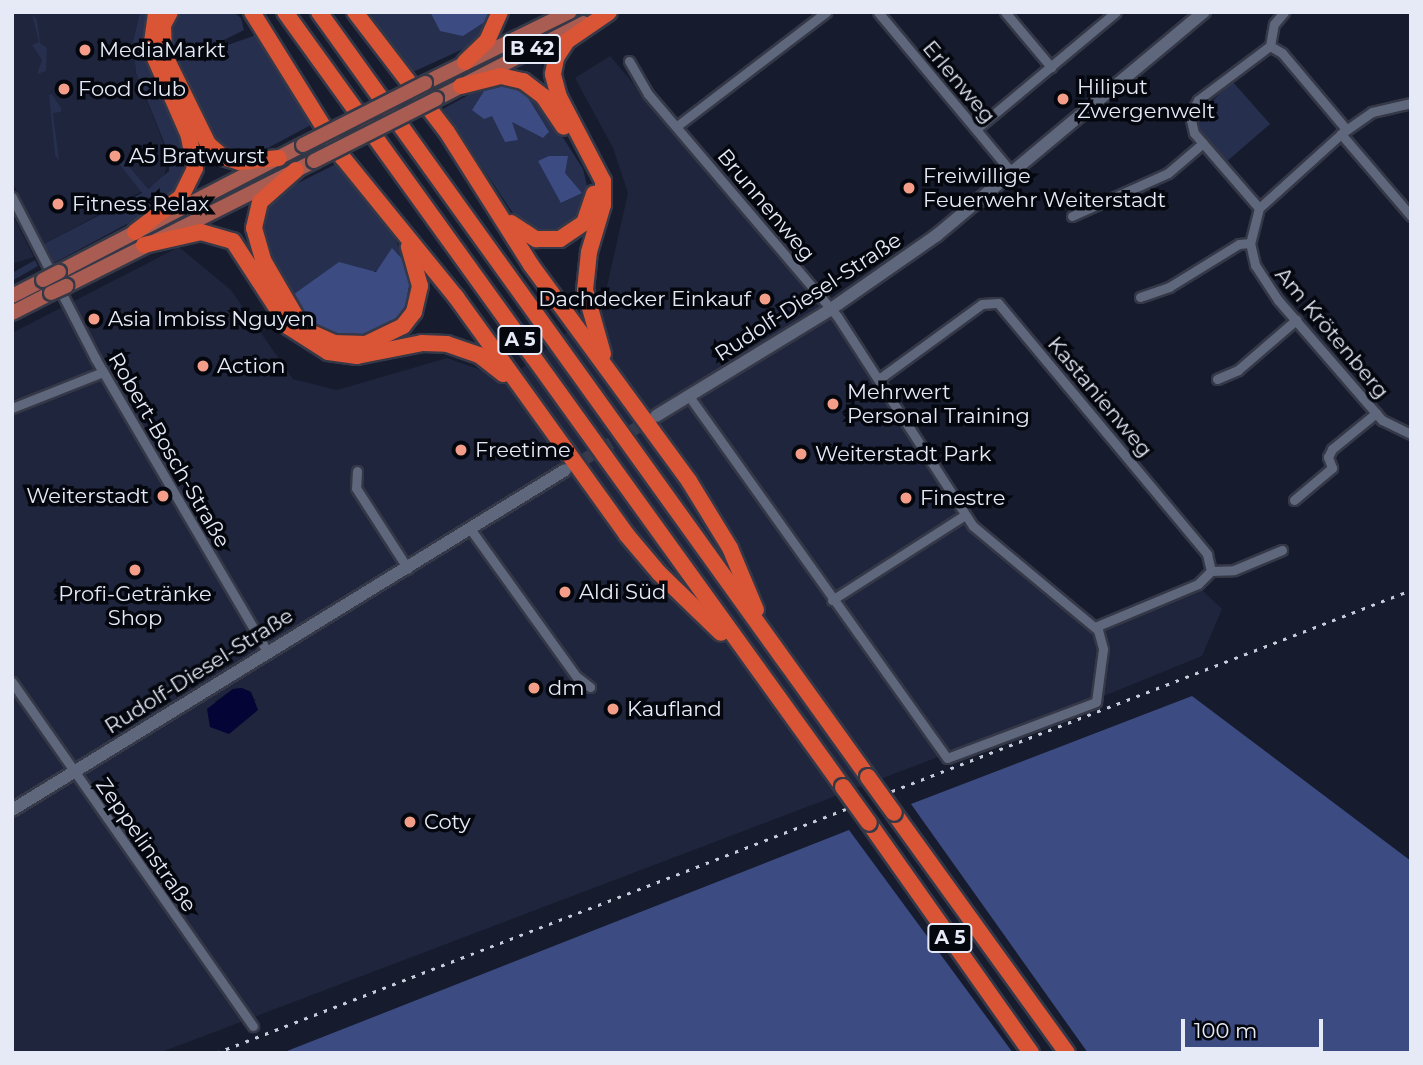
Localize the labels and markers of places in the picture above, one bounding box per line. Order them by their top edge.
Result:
place label: MediaMarkt [99,37,226,63]
marker: MediaMarkt [77,42,93,58]
place label: Hiliput Zwergenwelt [1077,74,1215,124]
place label: Food Club [78,76,186,102]
marker: Food Club [56,81,72,97]
marker: Hiliput Zwergenwelt [1055,91,1071,107]
place label: A5 Bratwurst [129,143,265,169]
marker: A5 Bratwurst [107,148,123,164]
place label: Freiwillige Feuerwehr Weiterstadt [923,163,1166,213]
marker: Freiwillige Feuerwehr Weiterstadt [901,180,917,196]
place label: Fitness Relax [72,191,209,217]
marker: Fitness Relax [50,196,66,212]
place label: Dachdecker Einkauf [538,286,751,312]
marker: Dachdecker Einkauf [757,291,773,307]
place label: Asia Imbiss Nguyen [108,306,315,332]
marker: Asia Imbiss Nguyen [86,311,102,327]
place label: Action [217,353,285,379]
marker: Action [195,358,211,374]
place label: Mehrwert Personal Training [847,379,1030,429]
marker: Mehrwert Personal Training [825,396,841,412]
place label: Freetime [475,437,571,463]
place label: Weiterstadt Park [815,441,991,467]
marker: Freetime [453,442,469,458]
marker: Weiterstadt Park [793,446,809,462]
place label: Weiterstadt [26,483,149,509]
place label: Finestre [920,485,1005,511]
marker: Weiterstadt [155,488,171,504]
marker: Finestre [898,490,914,506]
marker: Profi-Getränke Shop [127,562,143,578]
place label: Aldi Süd [579,579,666,605]
place label: Profi-Getränke Shop [58,581,212,631]
marker: Aldi Süd [557,584,573,600]
place label: dm [548,675,585,701]
marker: dm [526,680,542,696]
place label: Kaufland [627,696,722,722]
marker: Kaufland [605,701,621,717]
place label: Coty [424,809,471,835]
marker: Coty [402,814,418,830]

